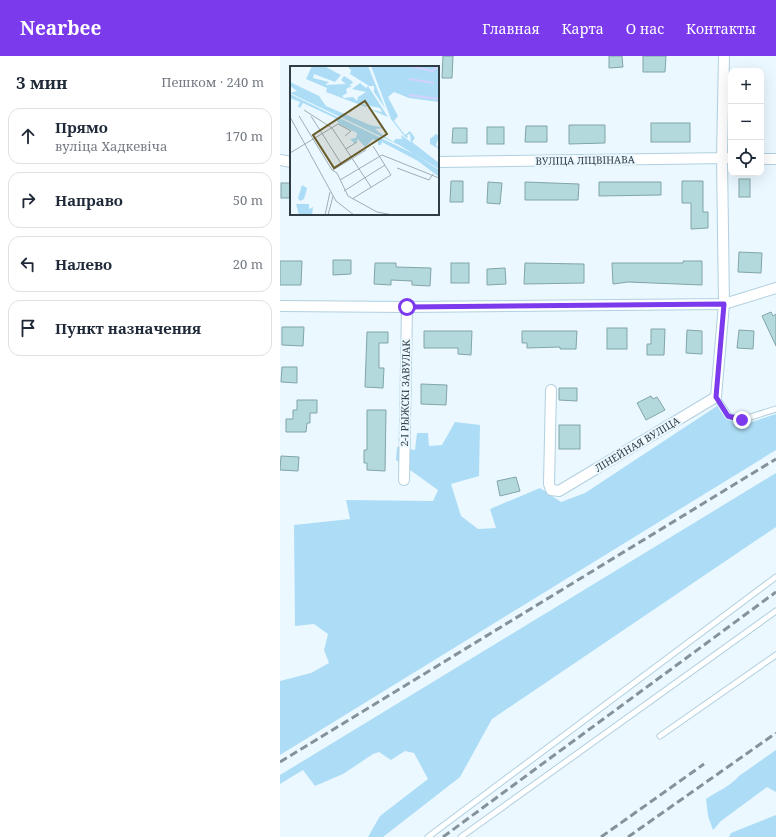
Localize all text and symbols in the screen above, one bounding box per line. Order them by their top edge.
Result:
text: Nearbee [20,15,101,41]
text: Главная [482,19,540,38]
text: Карта [562,19,604,38]
text: О нас [626,19,664,38]
text: Контакты [686,19,756,38]
inset map [290,66,439,215]
map controls [728,68,764,176]
button: + [728,68,764,104]
text: 3 мин [16,71,68,94]
text: Пешком · 240 m [161,73,264,91]
button: − [728,104,764,140]
text: Прямо [55,117,108,137]
icon: ahead [17,125,39,147]
text: 170 m [226,127,263,145]
text: вуліца Хадкевіча [55,137,167,155]
button: locate [728,140,764,176]
street label: ВУЛІЦА ЛІЦВІНАВА [535,152,636,168]
icon: right [17,189,39,211]
text: Направо [55,190,123,210]
text: 50 m [233,191,263,209]
icon: left [17,253,39,275]
text: Налево [55,254,112,274]
text: 20 m [233,255,263,273]
route start [398,298,416,316]
icon: arrive [17,317,39,339]
text: Пункт назначения [55,318,201,338]
street label: 2-І РЫЖСКІ ЗАВУЛАК [397,338,413,447]
route end [733,411,751,429]
street label: ЛІНЕЙНАЯ ВУЛІЦА [592,413,683,475]

